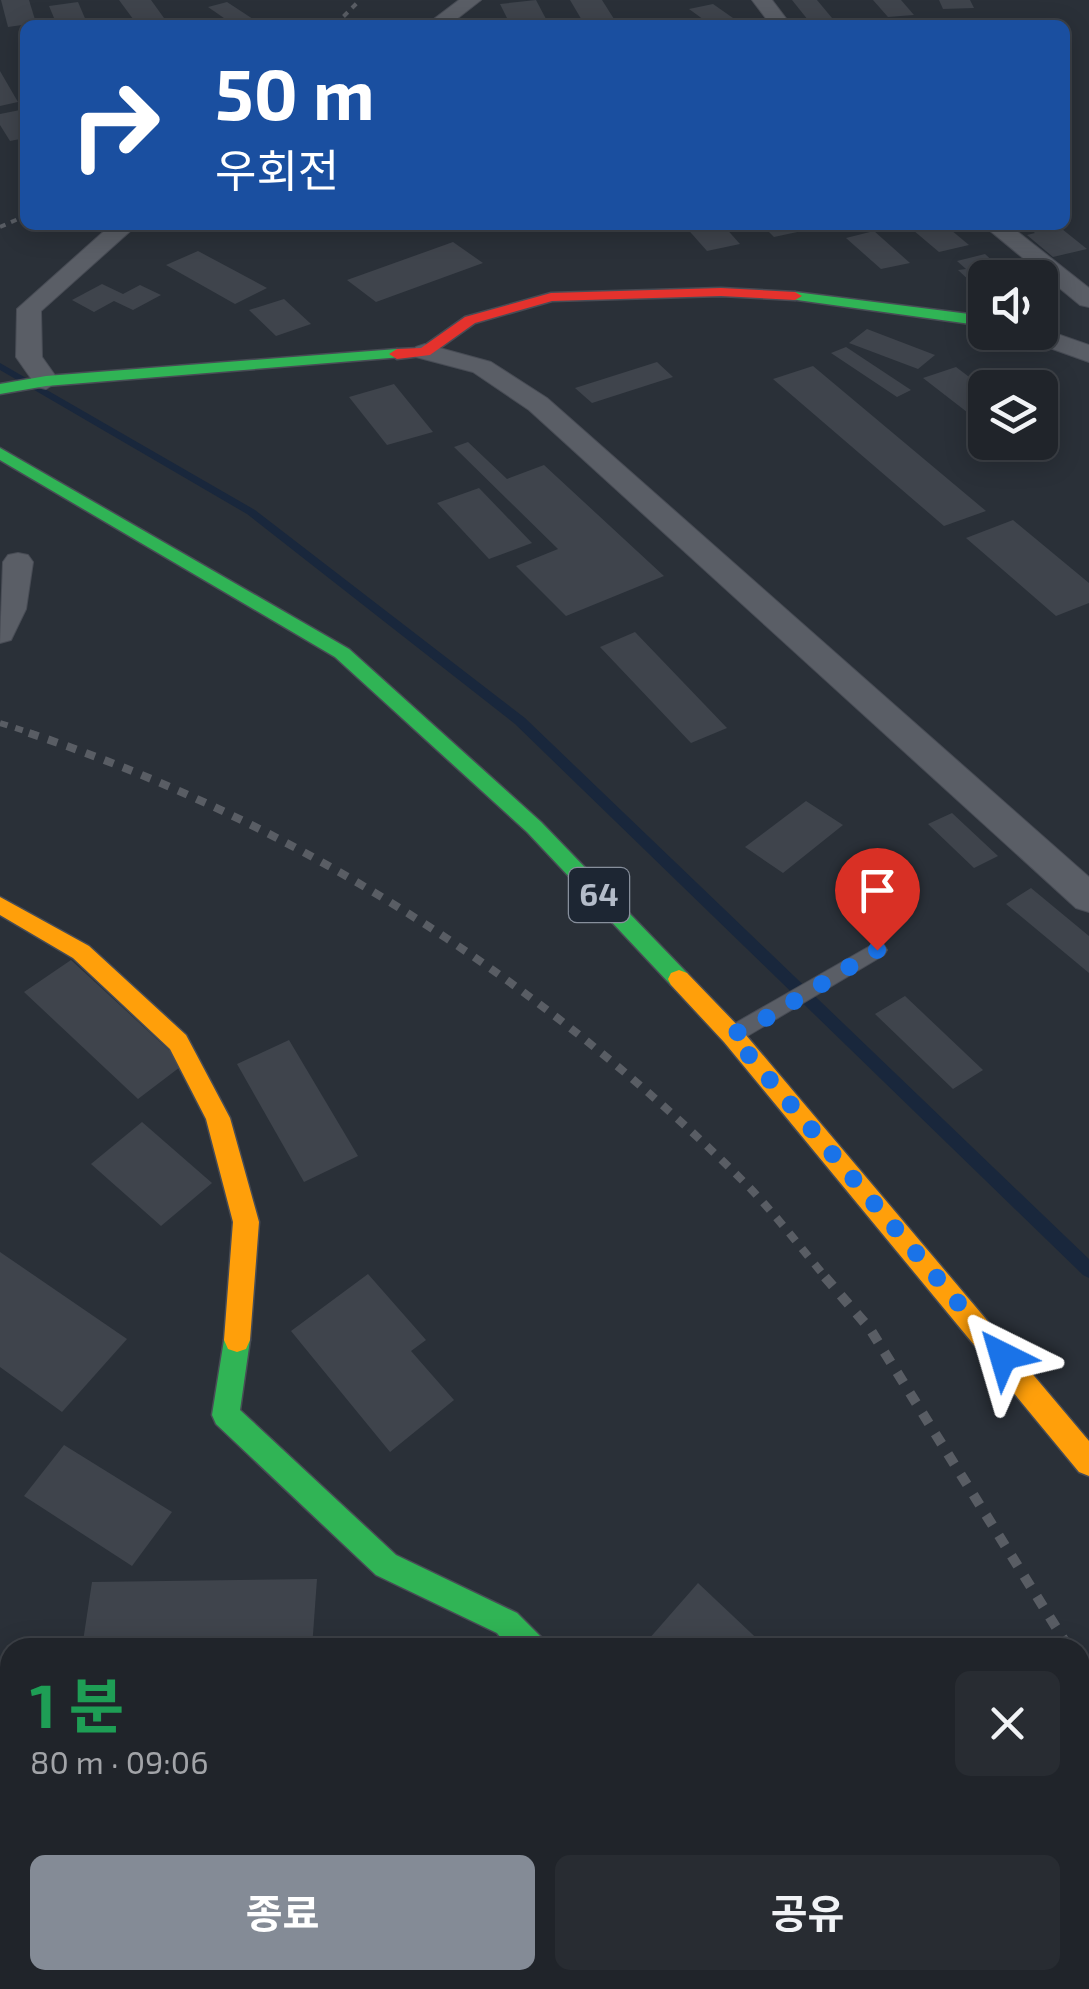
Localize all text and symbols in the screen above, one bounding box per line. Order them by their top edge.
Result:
text: 50 m [215,50,375,134]
icon: right [50,60,180,190]
text: 우회전 [215,142,339,196]
map controls [968,260,1058,460]
button: sound [968,260,1058,350]
button: layers [968,370,1058,460]
pin [835,848,920,951]
icon: arrive [850,863,905,918]
road number: 64 [569,868,629,922]
position arrow [951,1304,1055,1408]
text: 1 분 [30,1668,124,1740]
button: close [955,1671,1060,1776]
text: 80 m · 09:06 [30,1742,208,1780]
button: 종료 [30,1855,535,1970]
button: 공유 [555,1855,1060,1970]

